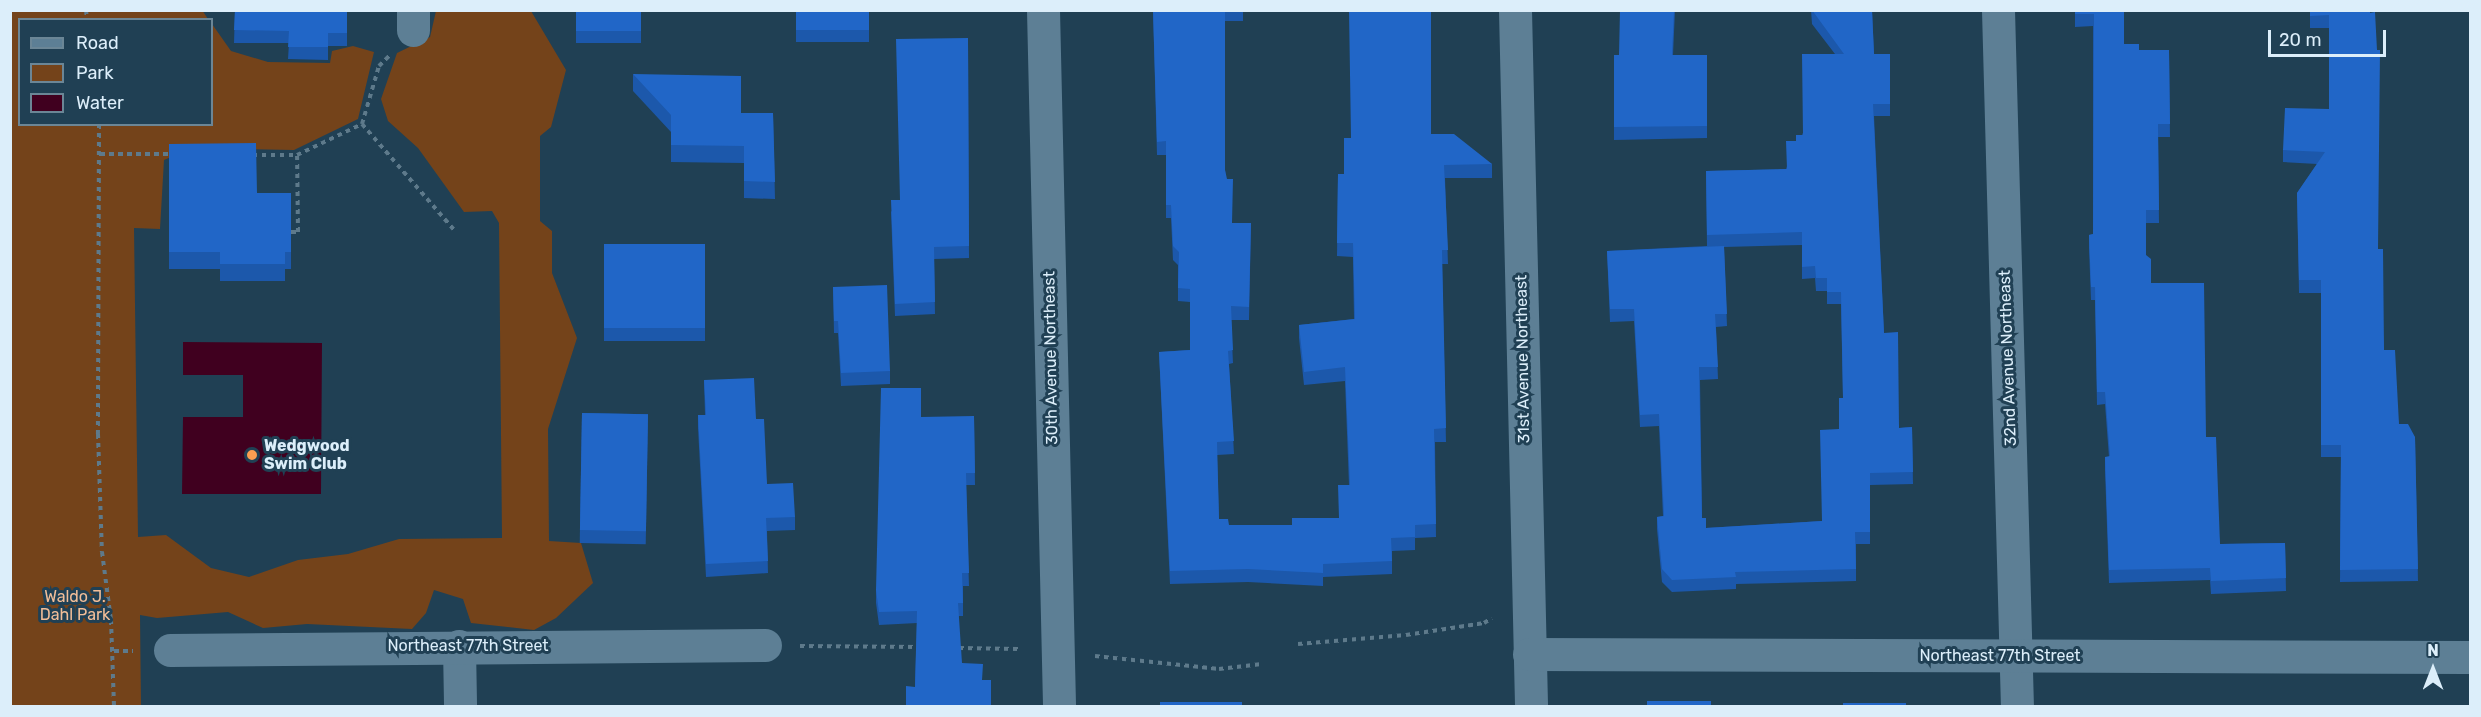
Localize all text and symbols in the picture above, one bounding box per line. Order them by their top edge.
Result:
legend [18,18,213,126]
scale bar [2271,18,2390,56]
text: 20 m [2279,29,2321,51]
text: Road [76,32,119,54]
text: Park [76,62,113,84]
text: Water [76,92,124,114]
street label: 32nd Avenue Northeast [1995,269,2021,447]
street label: 30th Avenue Northeast [1040,271,1062,445]
street label: 31st Avenue Northeast [1512,274,1534,444]
place label: Wedgwood Swim Club [264,436,350,474]
marker: Wedgwood Swim Club [245,448,259,462]
park label: Waldo J. Dahl Park [40,587,110,625]
street label: Northeast 77th Street [387,636,549,656]
north arrow [2403,639,2463,699]
text: N [2427,641,2439,660]
street label: Northeast 77th Street [1919,646,2081,666]

